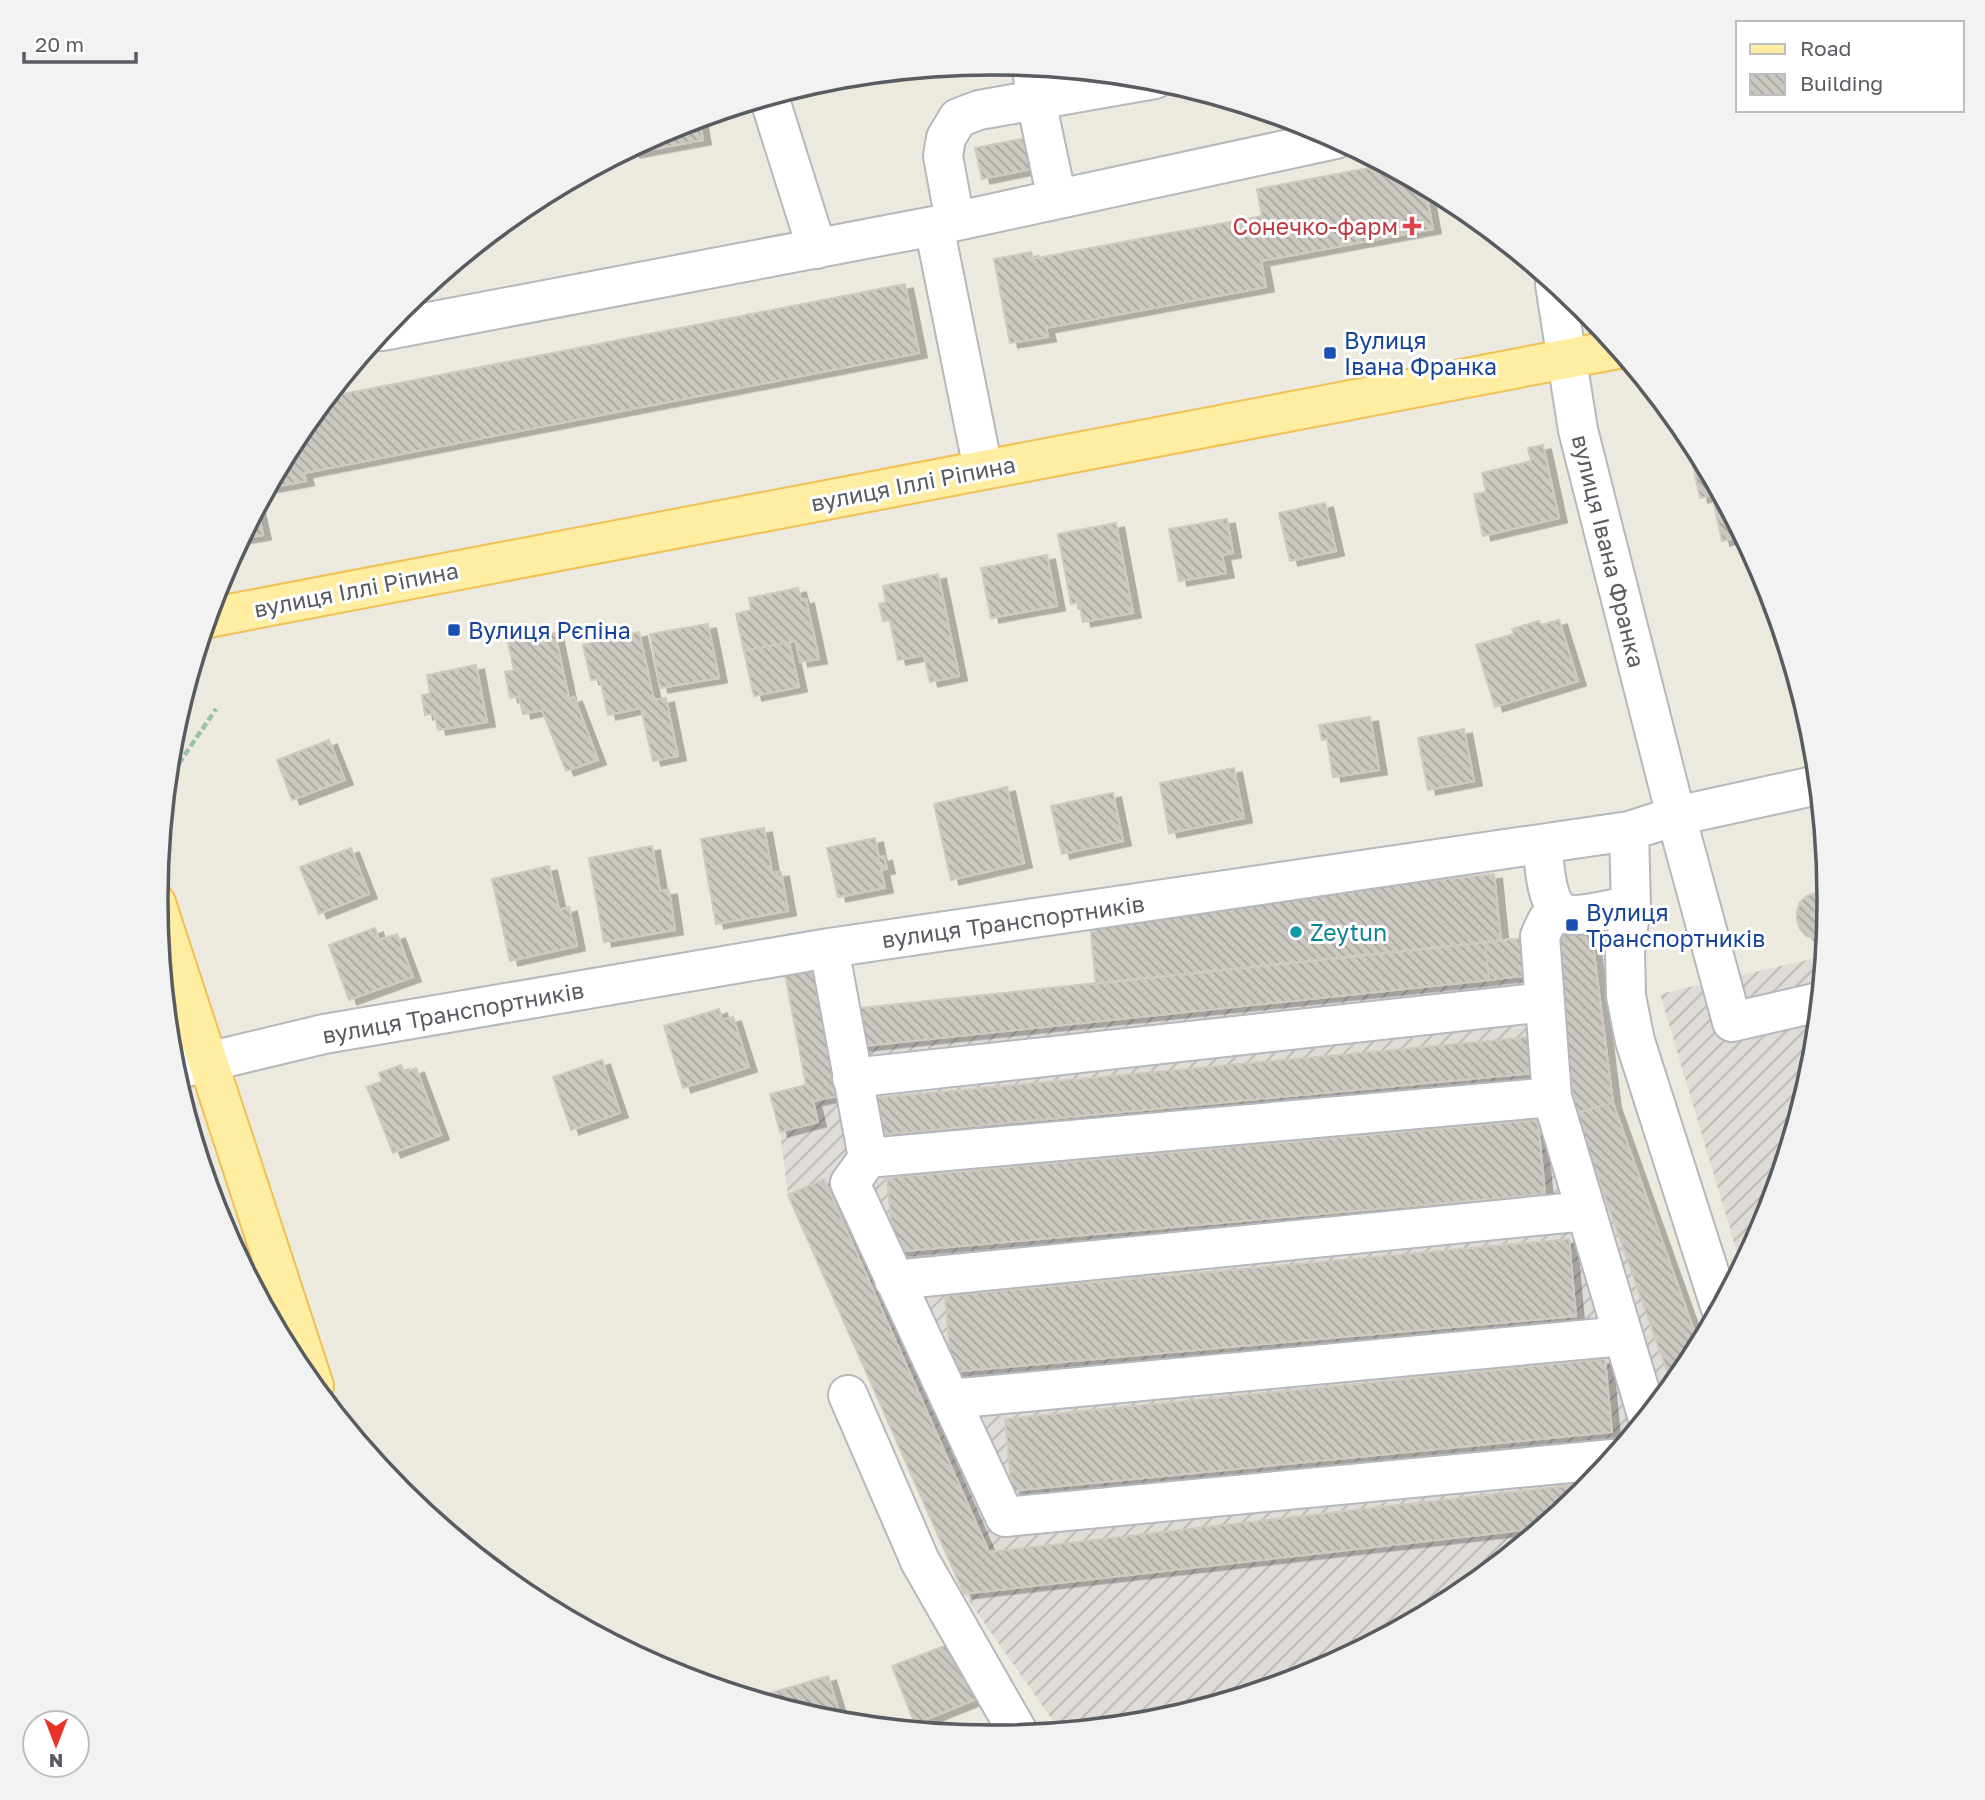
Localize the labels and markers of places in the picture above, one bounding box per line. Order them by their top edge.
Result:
place label: Сонечко-фарм [1232,212,1398,240]
marker: Сонечко-фарм [1404,218,1420,234]
place label: Вулиця Івана Франка [1344,326,1497,380]
marker: Вулиця Івана Франка [1322,345,1338,361]
place label: Вулиця Рєпіна [468,616,631,644]
marker: Вулиця Рєпіна [446,622,462,638]
place label: Вулиця Транспортників [1586,898,1765,952]
marker: Вулиця Транспортників [1564,917,1580,933]
place label: Zeytun [1310,918,1387,946]
marker: Zeytun [1288,924,1304,940]

